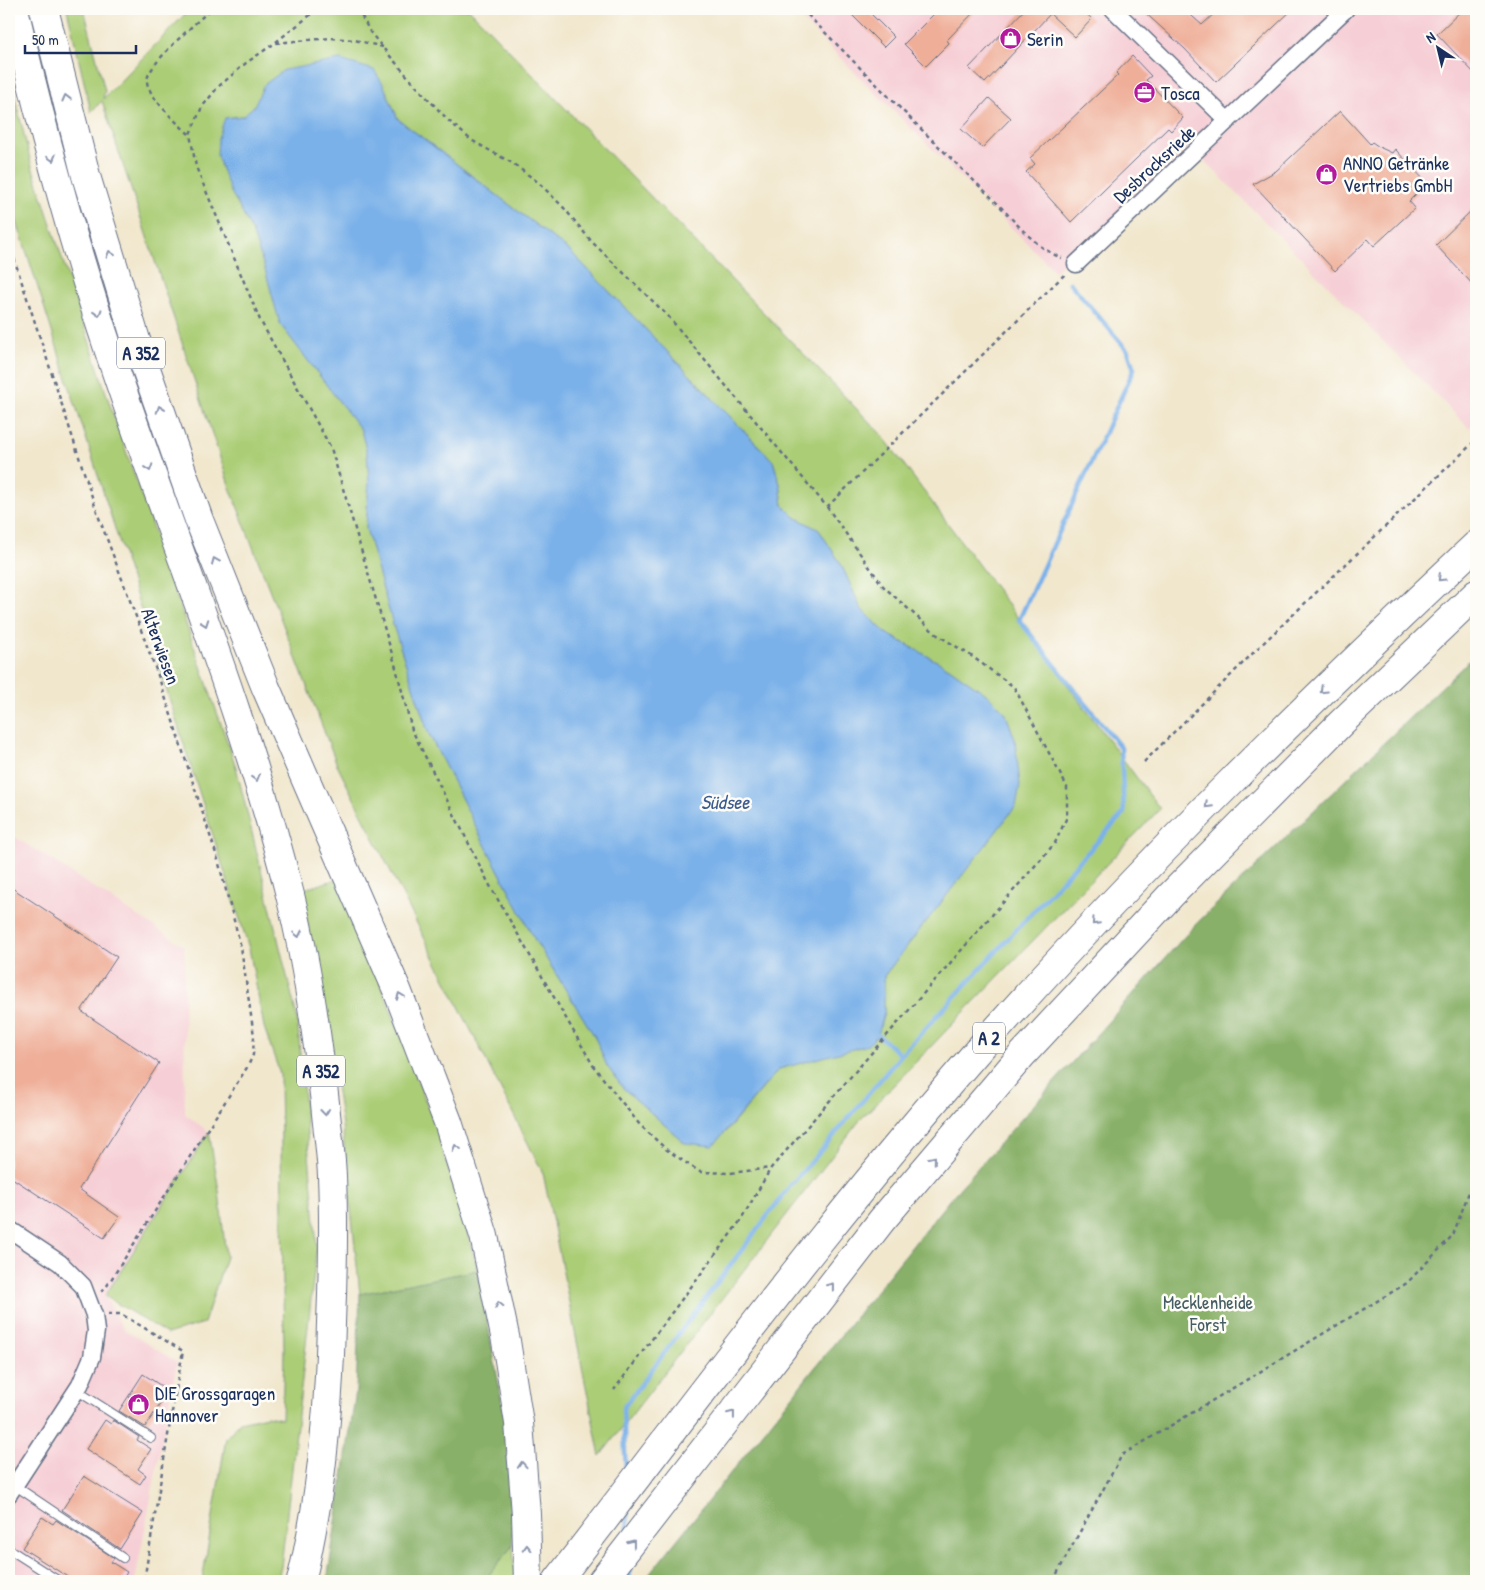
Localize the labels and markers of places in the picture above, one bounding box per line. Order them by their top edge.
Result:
place label: Serin [1027,26,1063,52]
shop icon: Serin [999,27,1023,51]
place label: Tosca [1161,80,1200,106]
office icon: Tosca [1133,81,1157,105]
place label: ANNO Getränke Vertriebs GmbH [1343,150,1453,198]
shop icon: ANNO Getränke Vertriebs GmbH [1315,162,1339,186]
place label: DIE Grossgaragen Hannover [155,1380,275,1428]
shop icon: DIE Grossgaragen Hannover [127,1392,151,1416]

